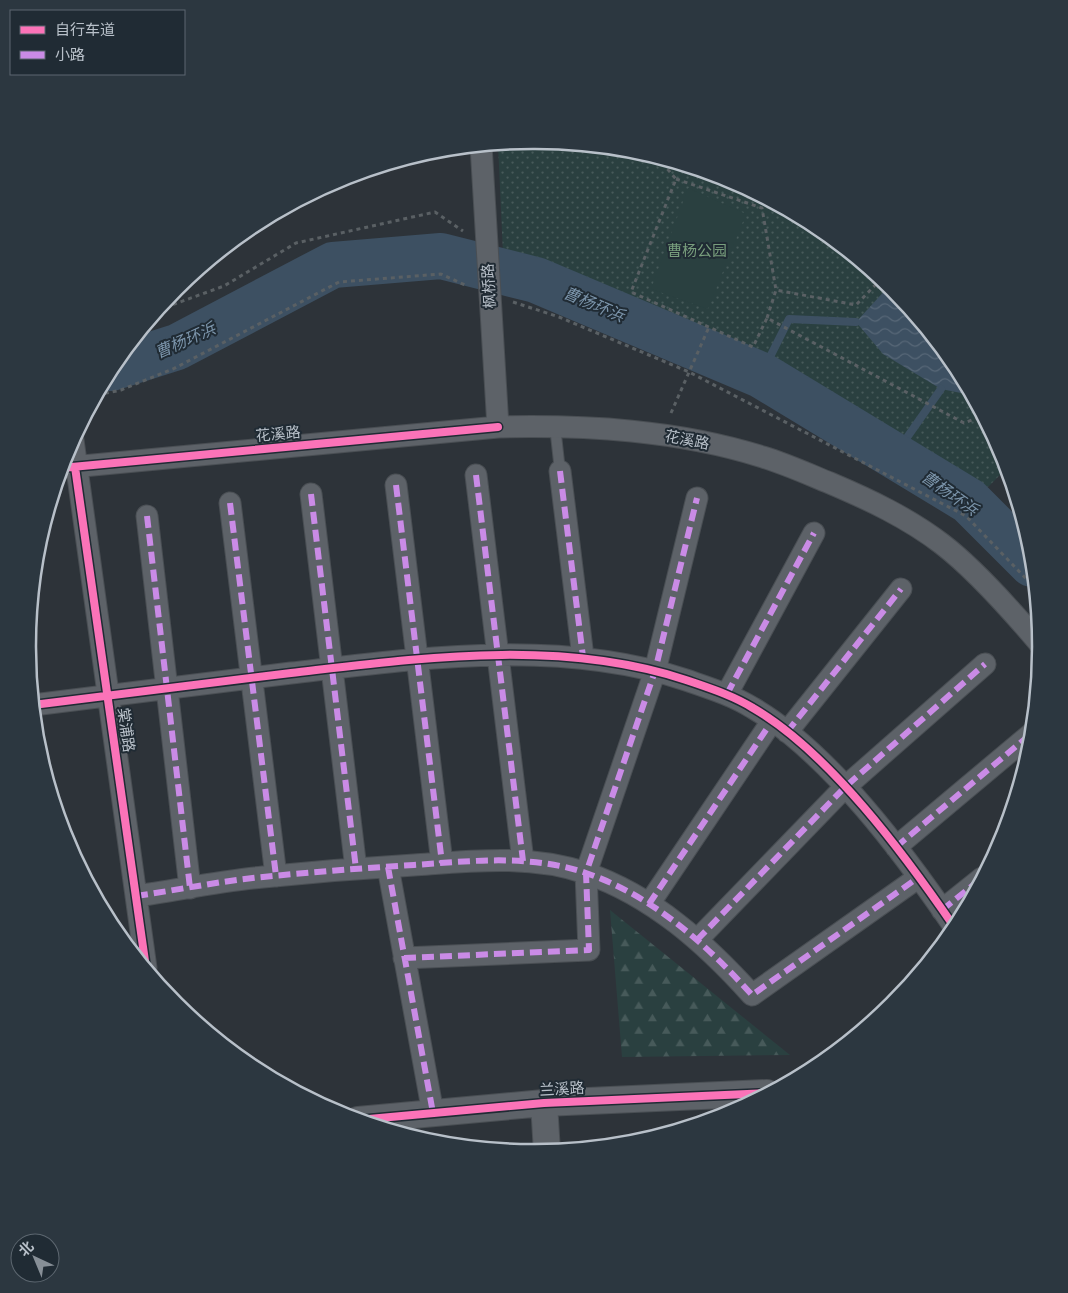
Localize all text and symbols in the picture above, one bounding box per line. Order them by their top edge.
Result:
legend [10,10,185,75]
text: 自行车道 [55,21,115,38]
text: 小路 [55,46,85,63]
park label: 曹杨公园 [667,242,727,259]
street label: 枫桥路 [479,263,498,309]
water label: 曹杨环浜 [561,284,628,326]
water label: 曹杨环浜 [153,319,220,361]
street label: 花溪路 [255,423,301,444]
street label: 花溪路 [663,427,711,452]
water label: 曹杨环浜 [919,468,982,520]
street label: 棠浦路 [115,706,138,753]
street label: 兰溪路 [539,1079,585,1098]
north arrow [10,1233,60,1283]
text: 北 [15,1238,37,1259]

